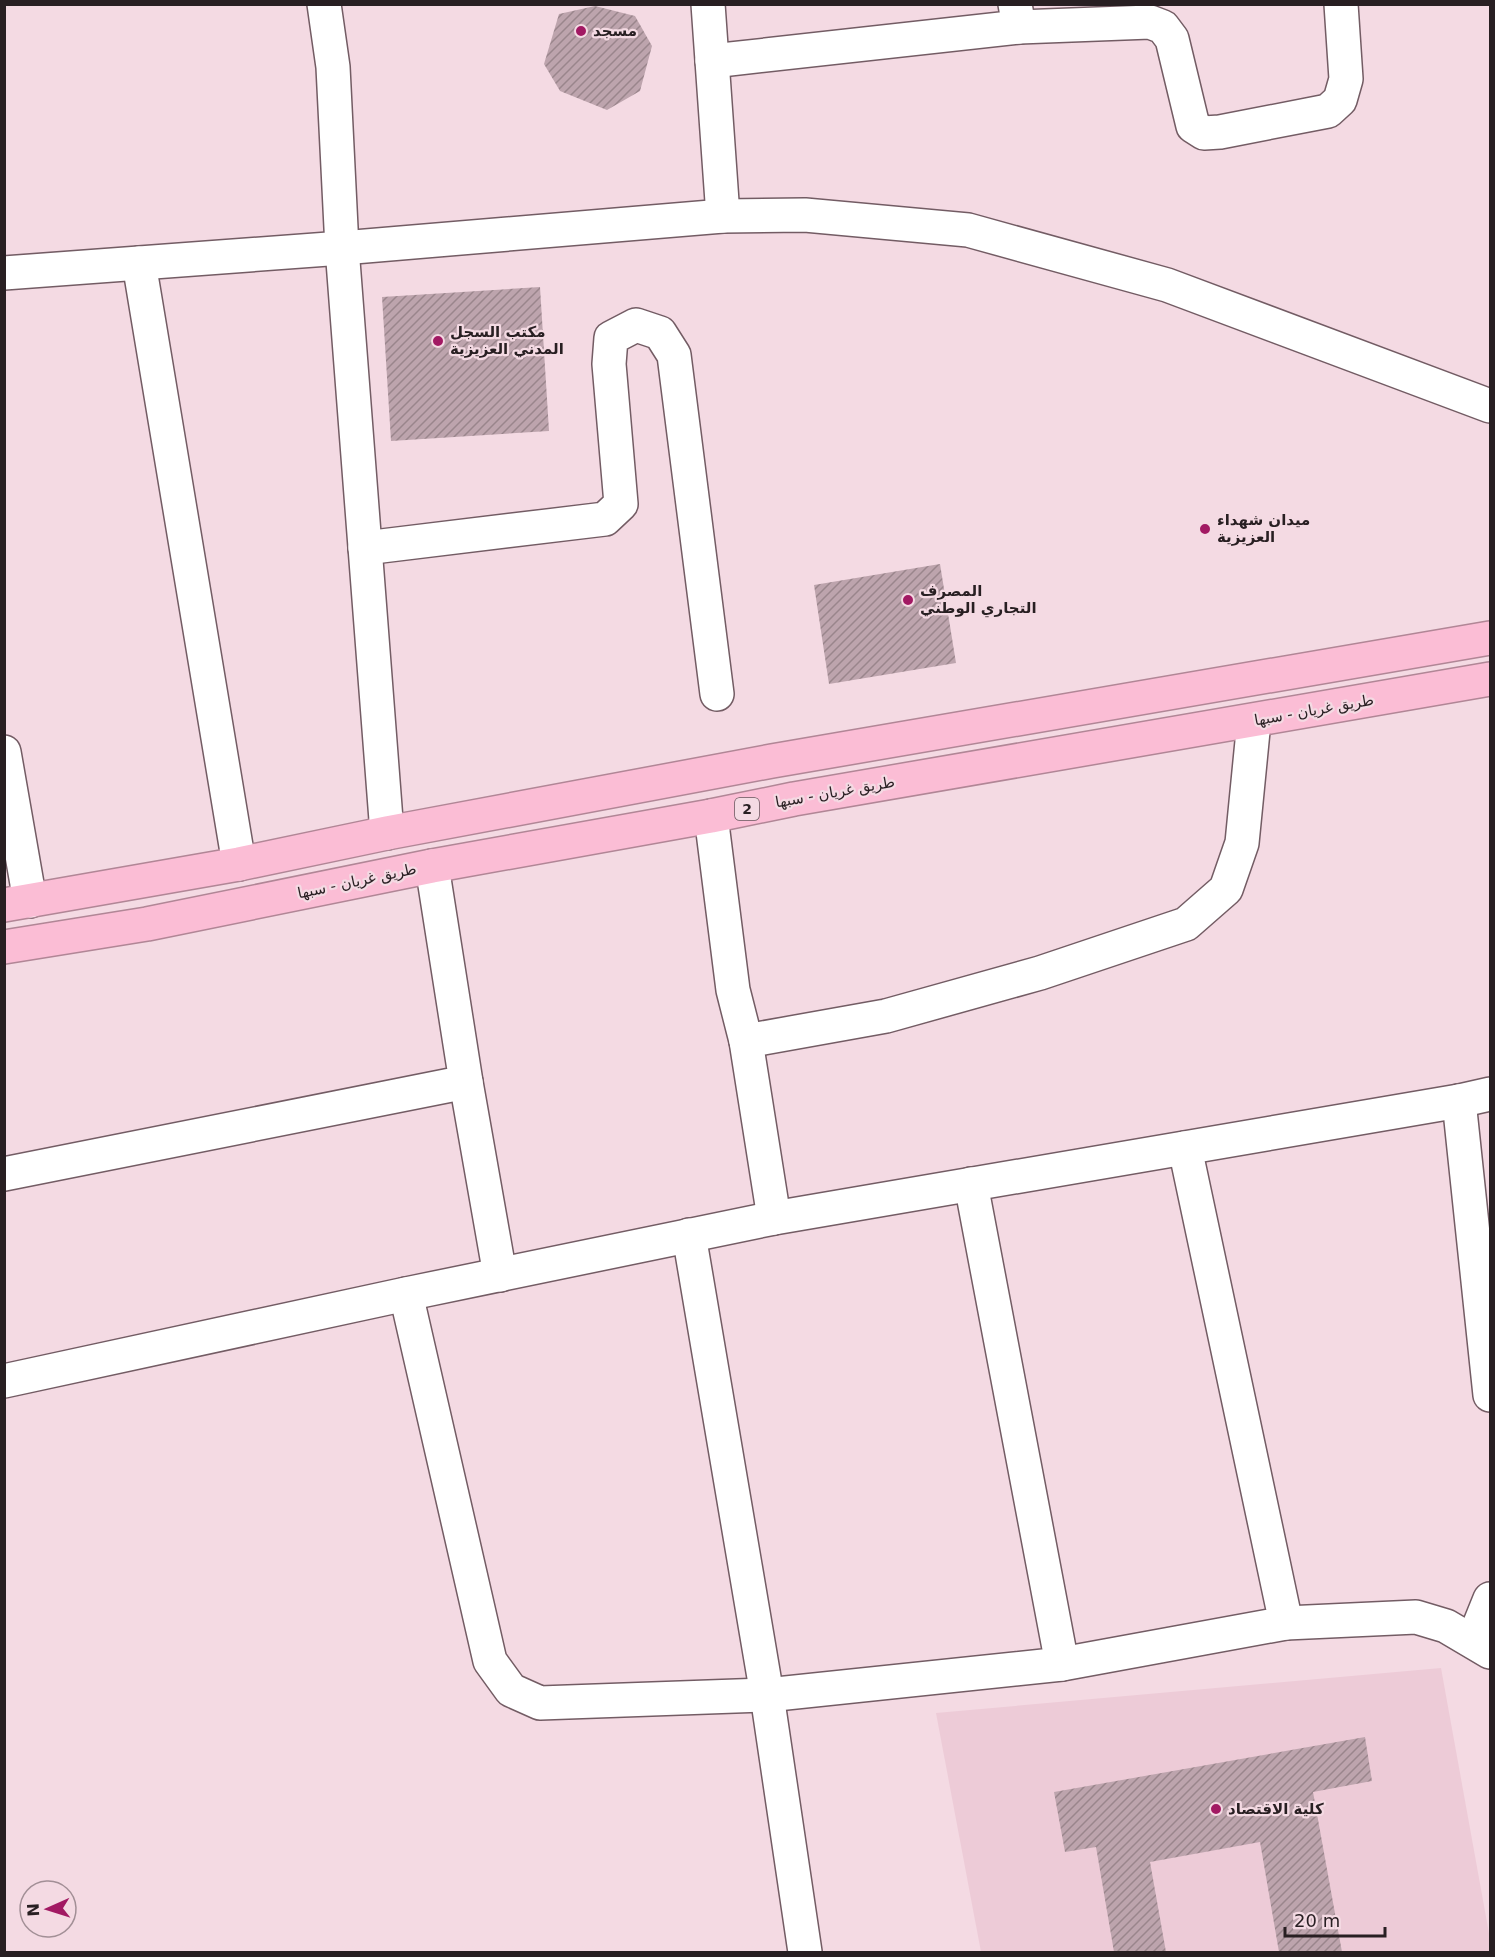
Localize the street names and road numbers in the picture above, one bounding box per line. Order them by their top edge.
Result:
street label: طريق غريان - سبها [1253,691,1375,729]
street label: طريق غريان - سبها [774,773,896,811]
road number: 2 [735,798,759,820]
street label: طريق غريان - سبها [296,860,418,902]

